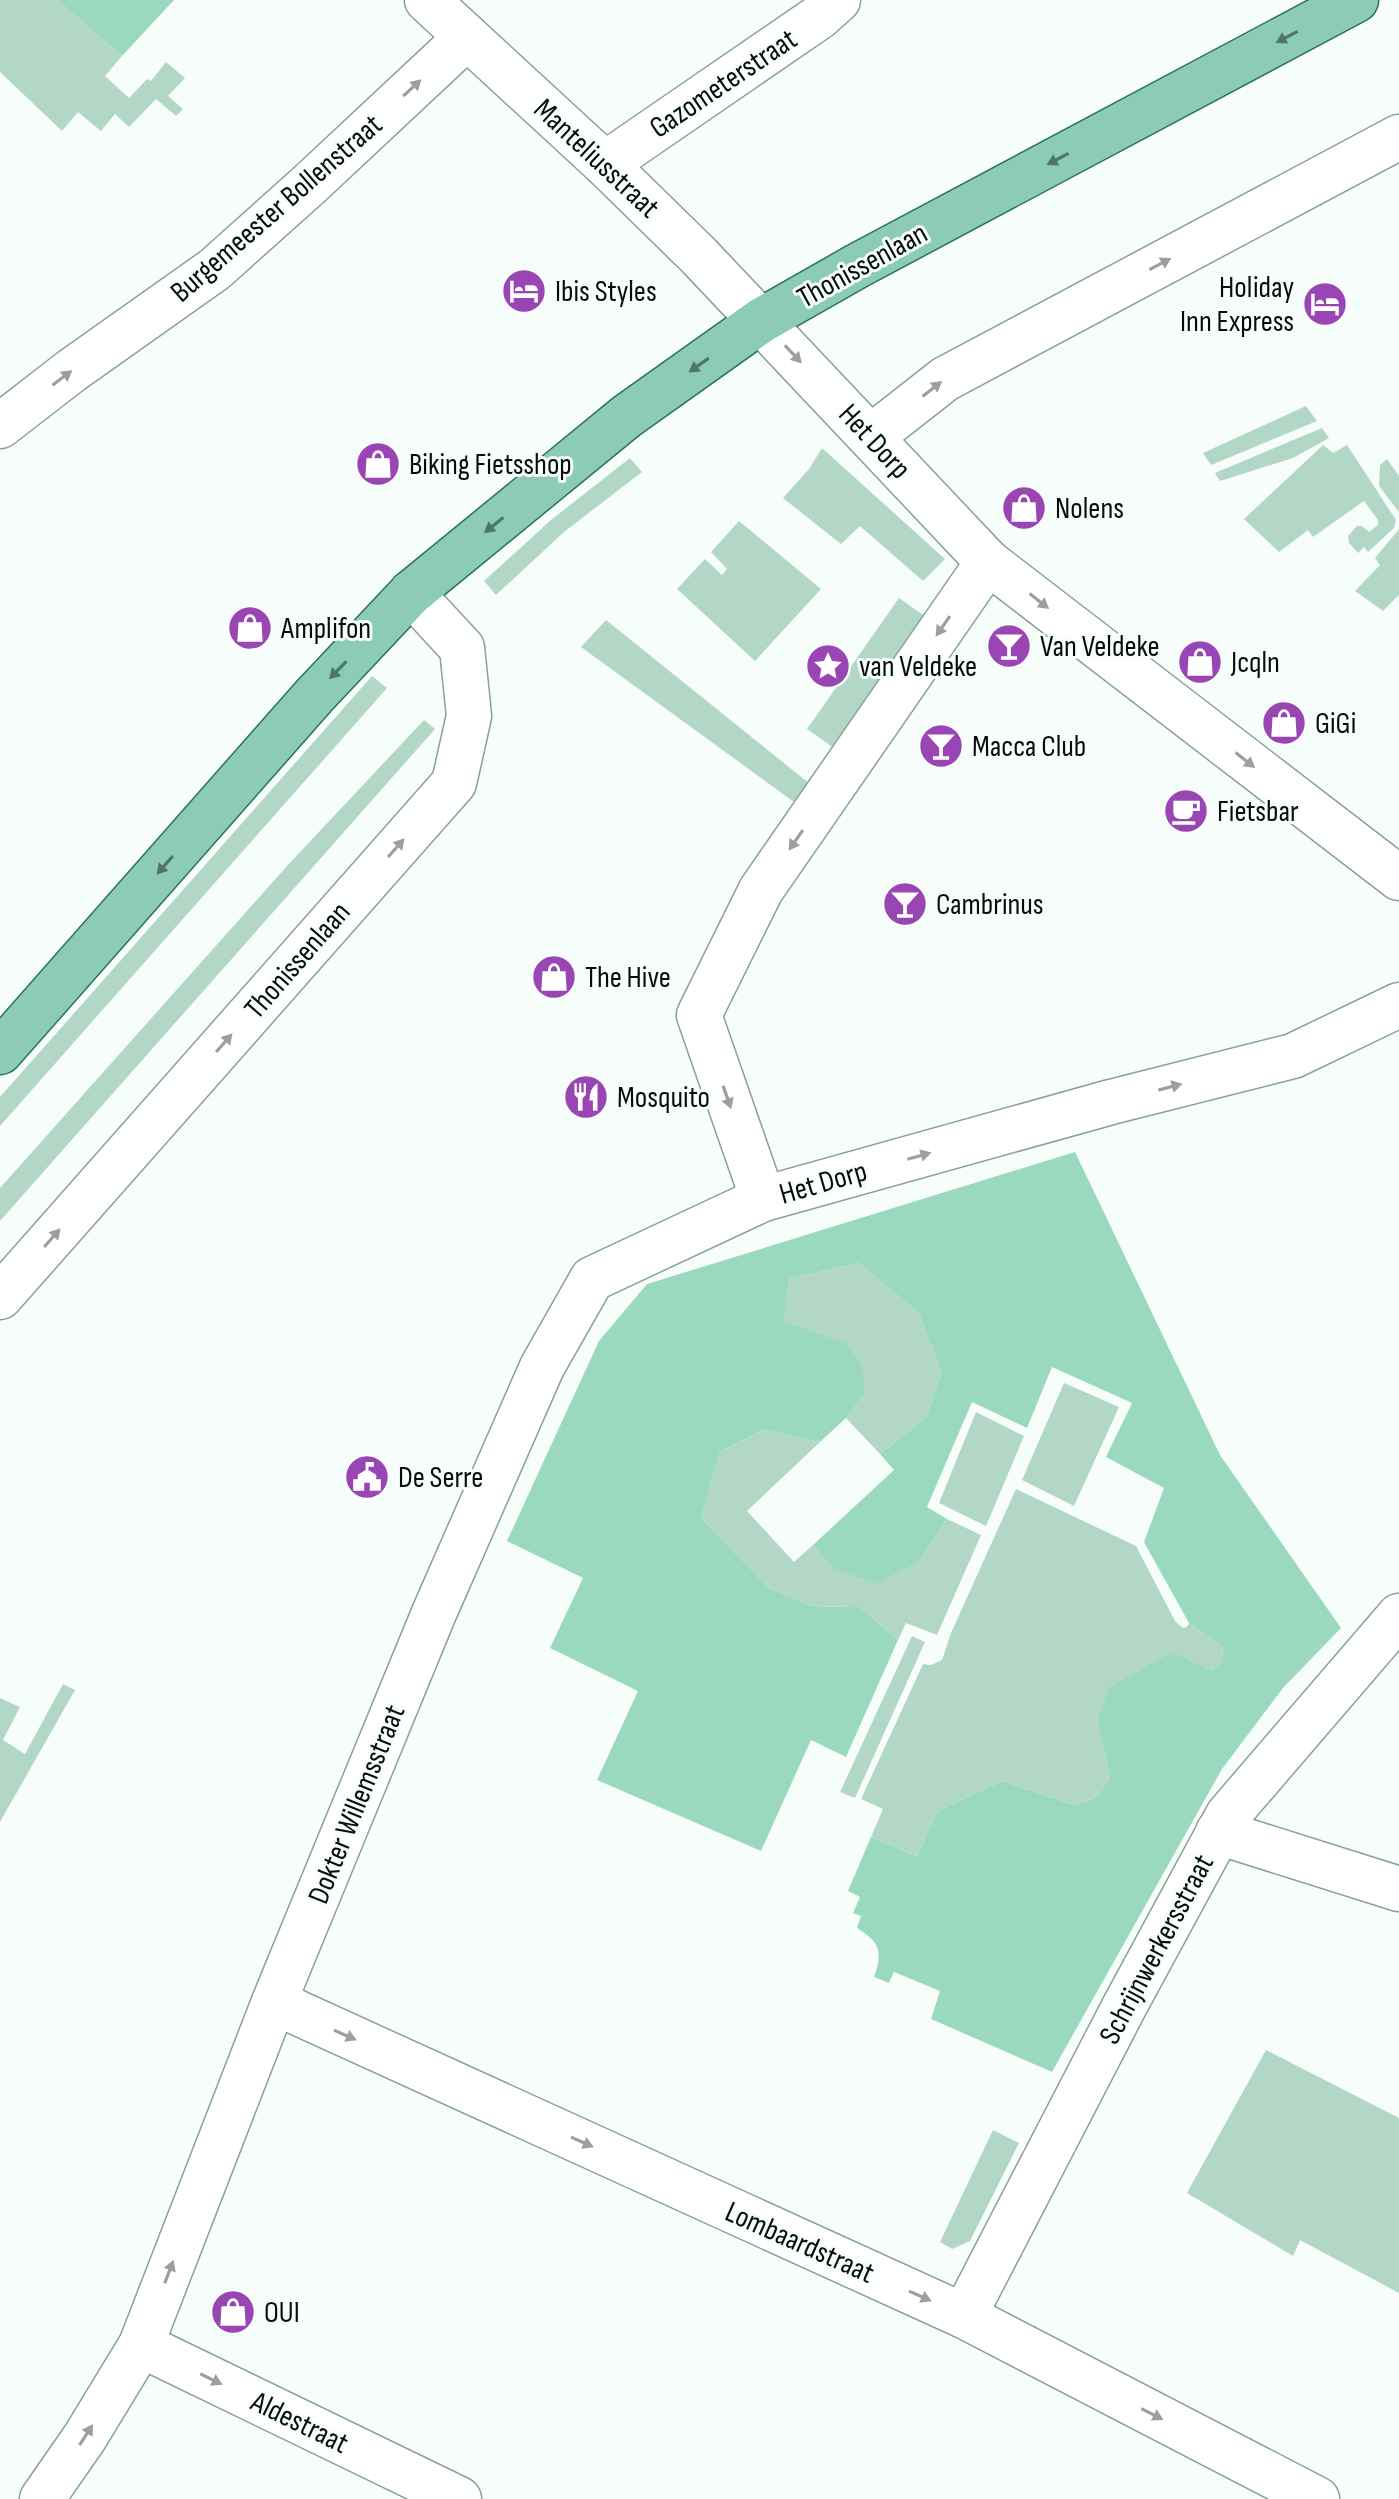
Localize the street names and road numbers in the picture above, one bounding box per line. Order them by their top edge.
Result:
street label: Gazometerstraat [643,21,804,146]
street label: Manteliusstraat [526,92,667,226]
street label: Burgemeester Bollenstraat [164,107,390,310]
street label: Thonissenlaan [791,215,934,316]
street label: Het Dorp [831,397,918,487]
street label: Thonissenlaan [237,895,358,1027]
street label: Het Dorp [775,1153,871,1213]
street label: Dokter Willemsstraat [301,1700,413,1909]
street label: Schrijnwerkersstraat [1092,1849,1222,2050]
street label: Lombaardstraat [720,2194,880,2292]
street label: Aldestraat [244,2384,354,2462]

